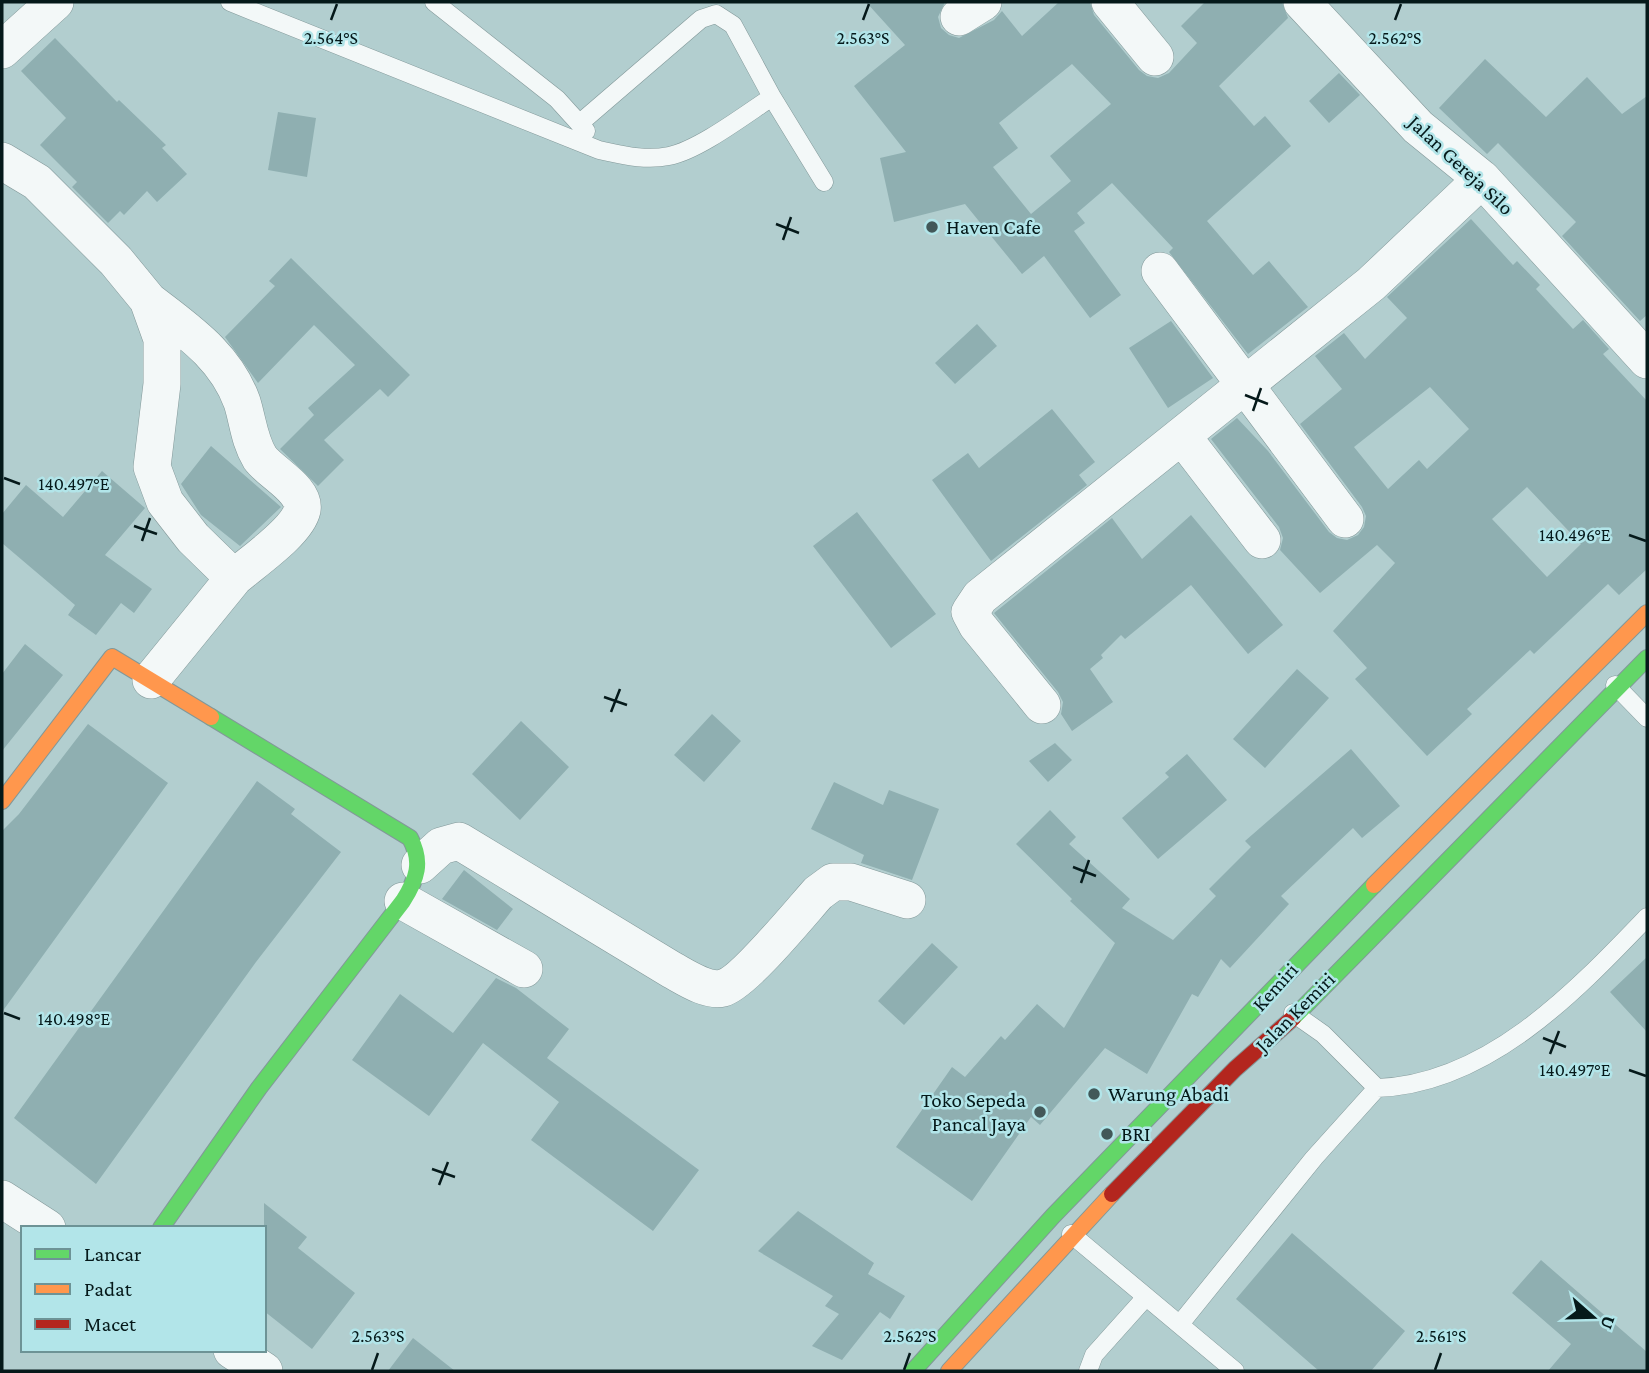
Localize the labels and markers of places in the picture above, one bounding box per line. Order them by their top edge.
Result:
place label: Haven Cafe [946,215,1041,239]
marker: Haven Cafe [924,219,940,235]
place label: Warung Abadi [1108,1082,1229,1106]
marker: Warung Abadi [1086,1086,1102,1102]
place label: Toko Sepeda Pancal Jaya [921,1088,1026,1136]
marker: Toko Sepeda Pancal Jaya [1032,1104,1048,1120]
place label: BRI [1121,1122,1150,1146]
marker: BRI [1099,1126,1115,1142]

